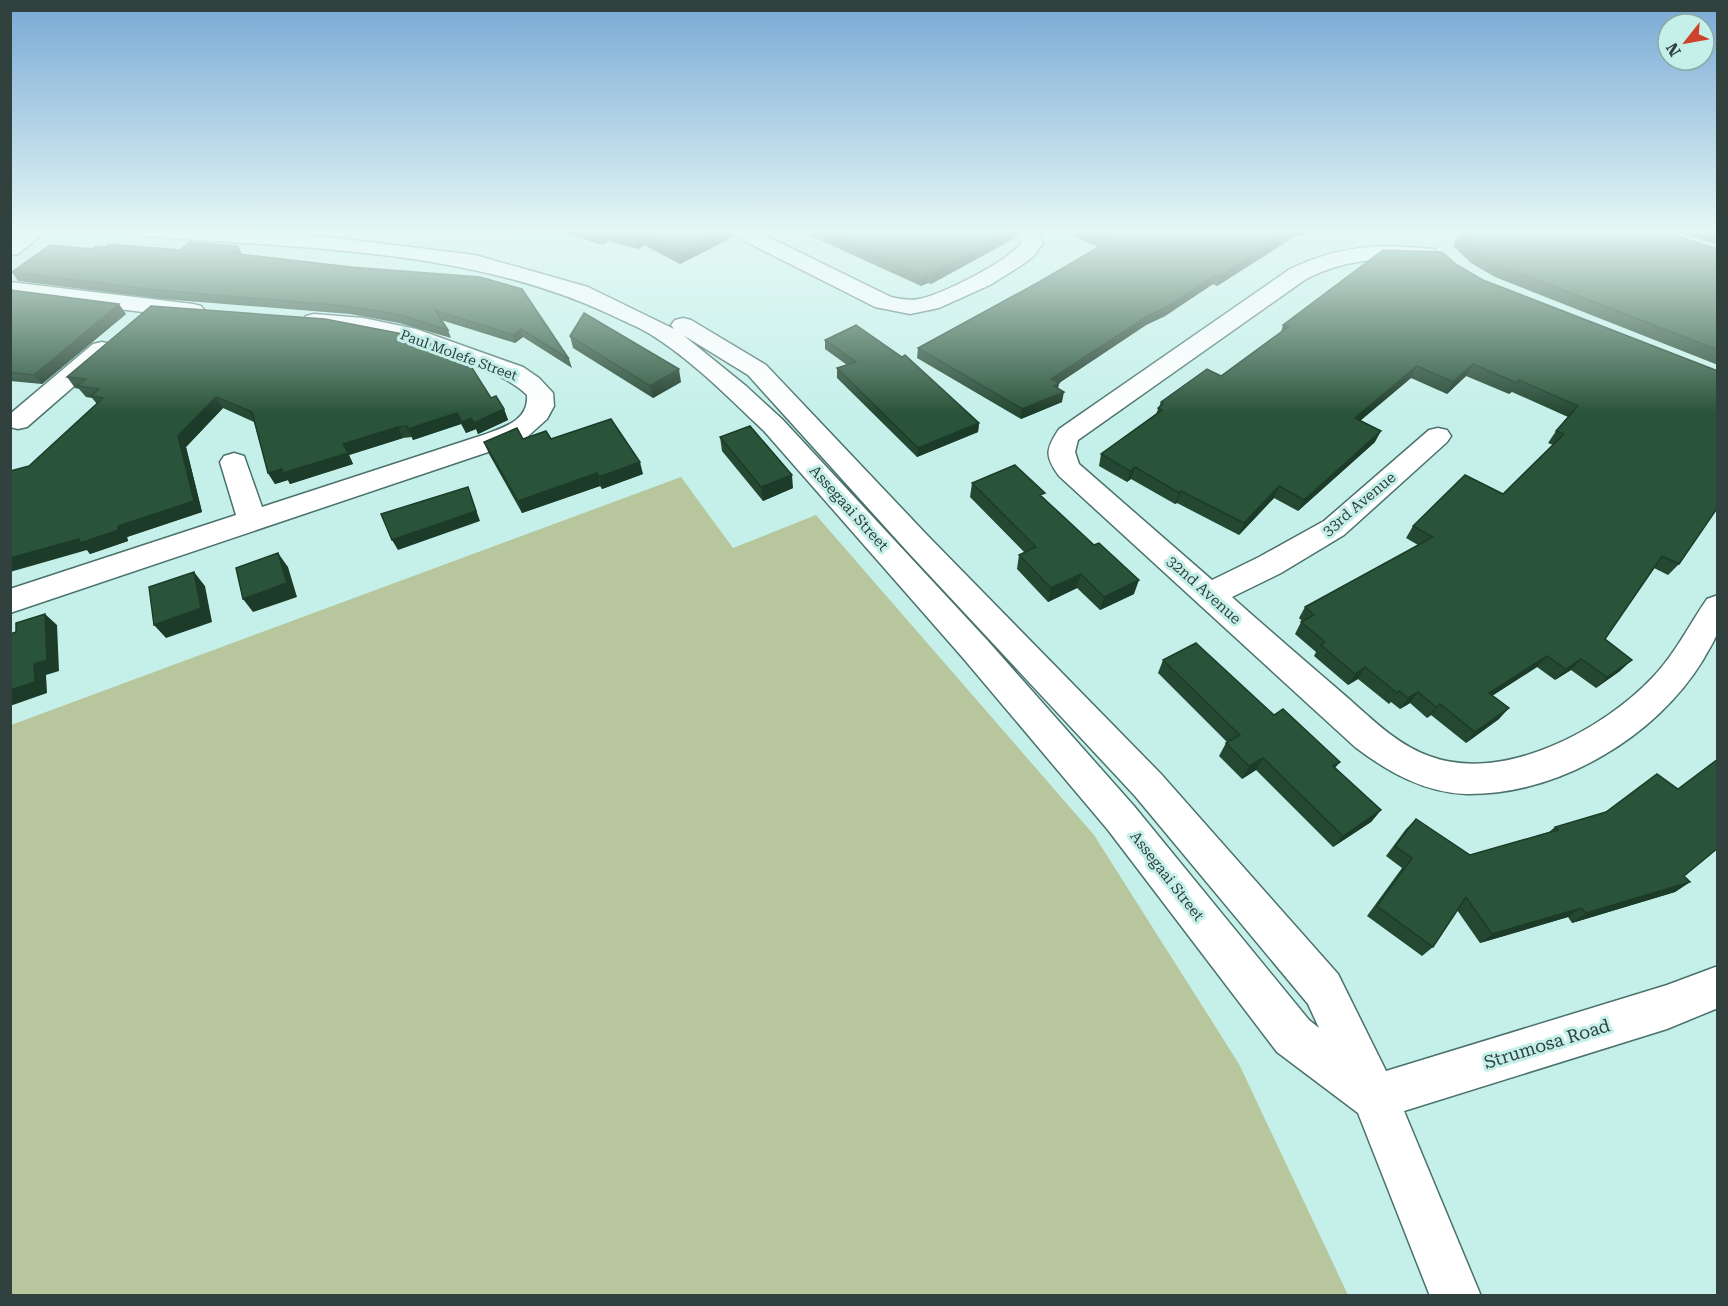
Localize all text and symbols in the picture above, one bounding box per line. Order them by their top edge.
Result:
north arrow [1656,12,1716,72]
text: N [1662,39,1685,60]
street label: Paul Molefe Street [398,326,520,384]
street label: Assegaai Street [806,462,892,555]
street label: 33rd Avenue [1319,468,1399,540]
street label: 32nd Avenue [1163,552,1245,628]
street label: Assegaai Street [1126,828,1208,925]
street label: Strumosa Road [1481,1014,1613,1073]

